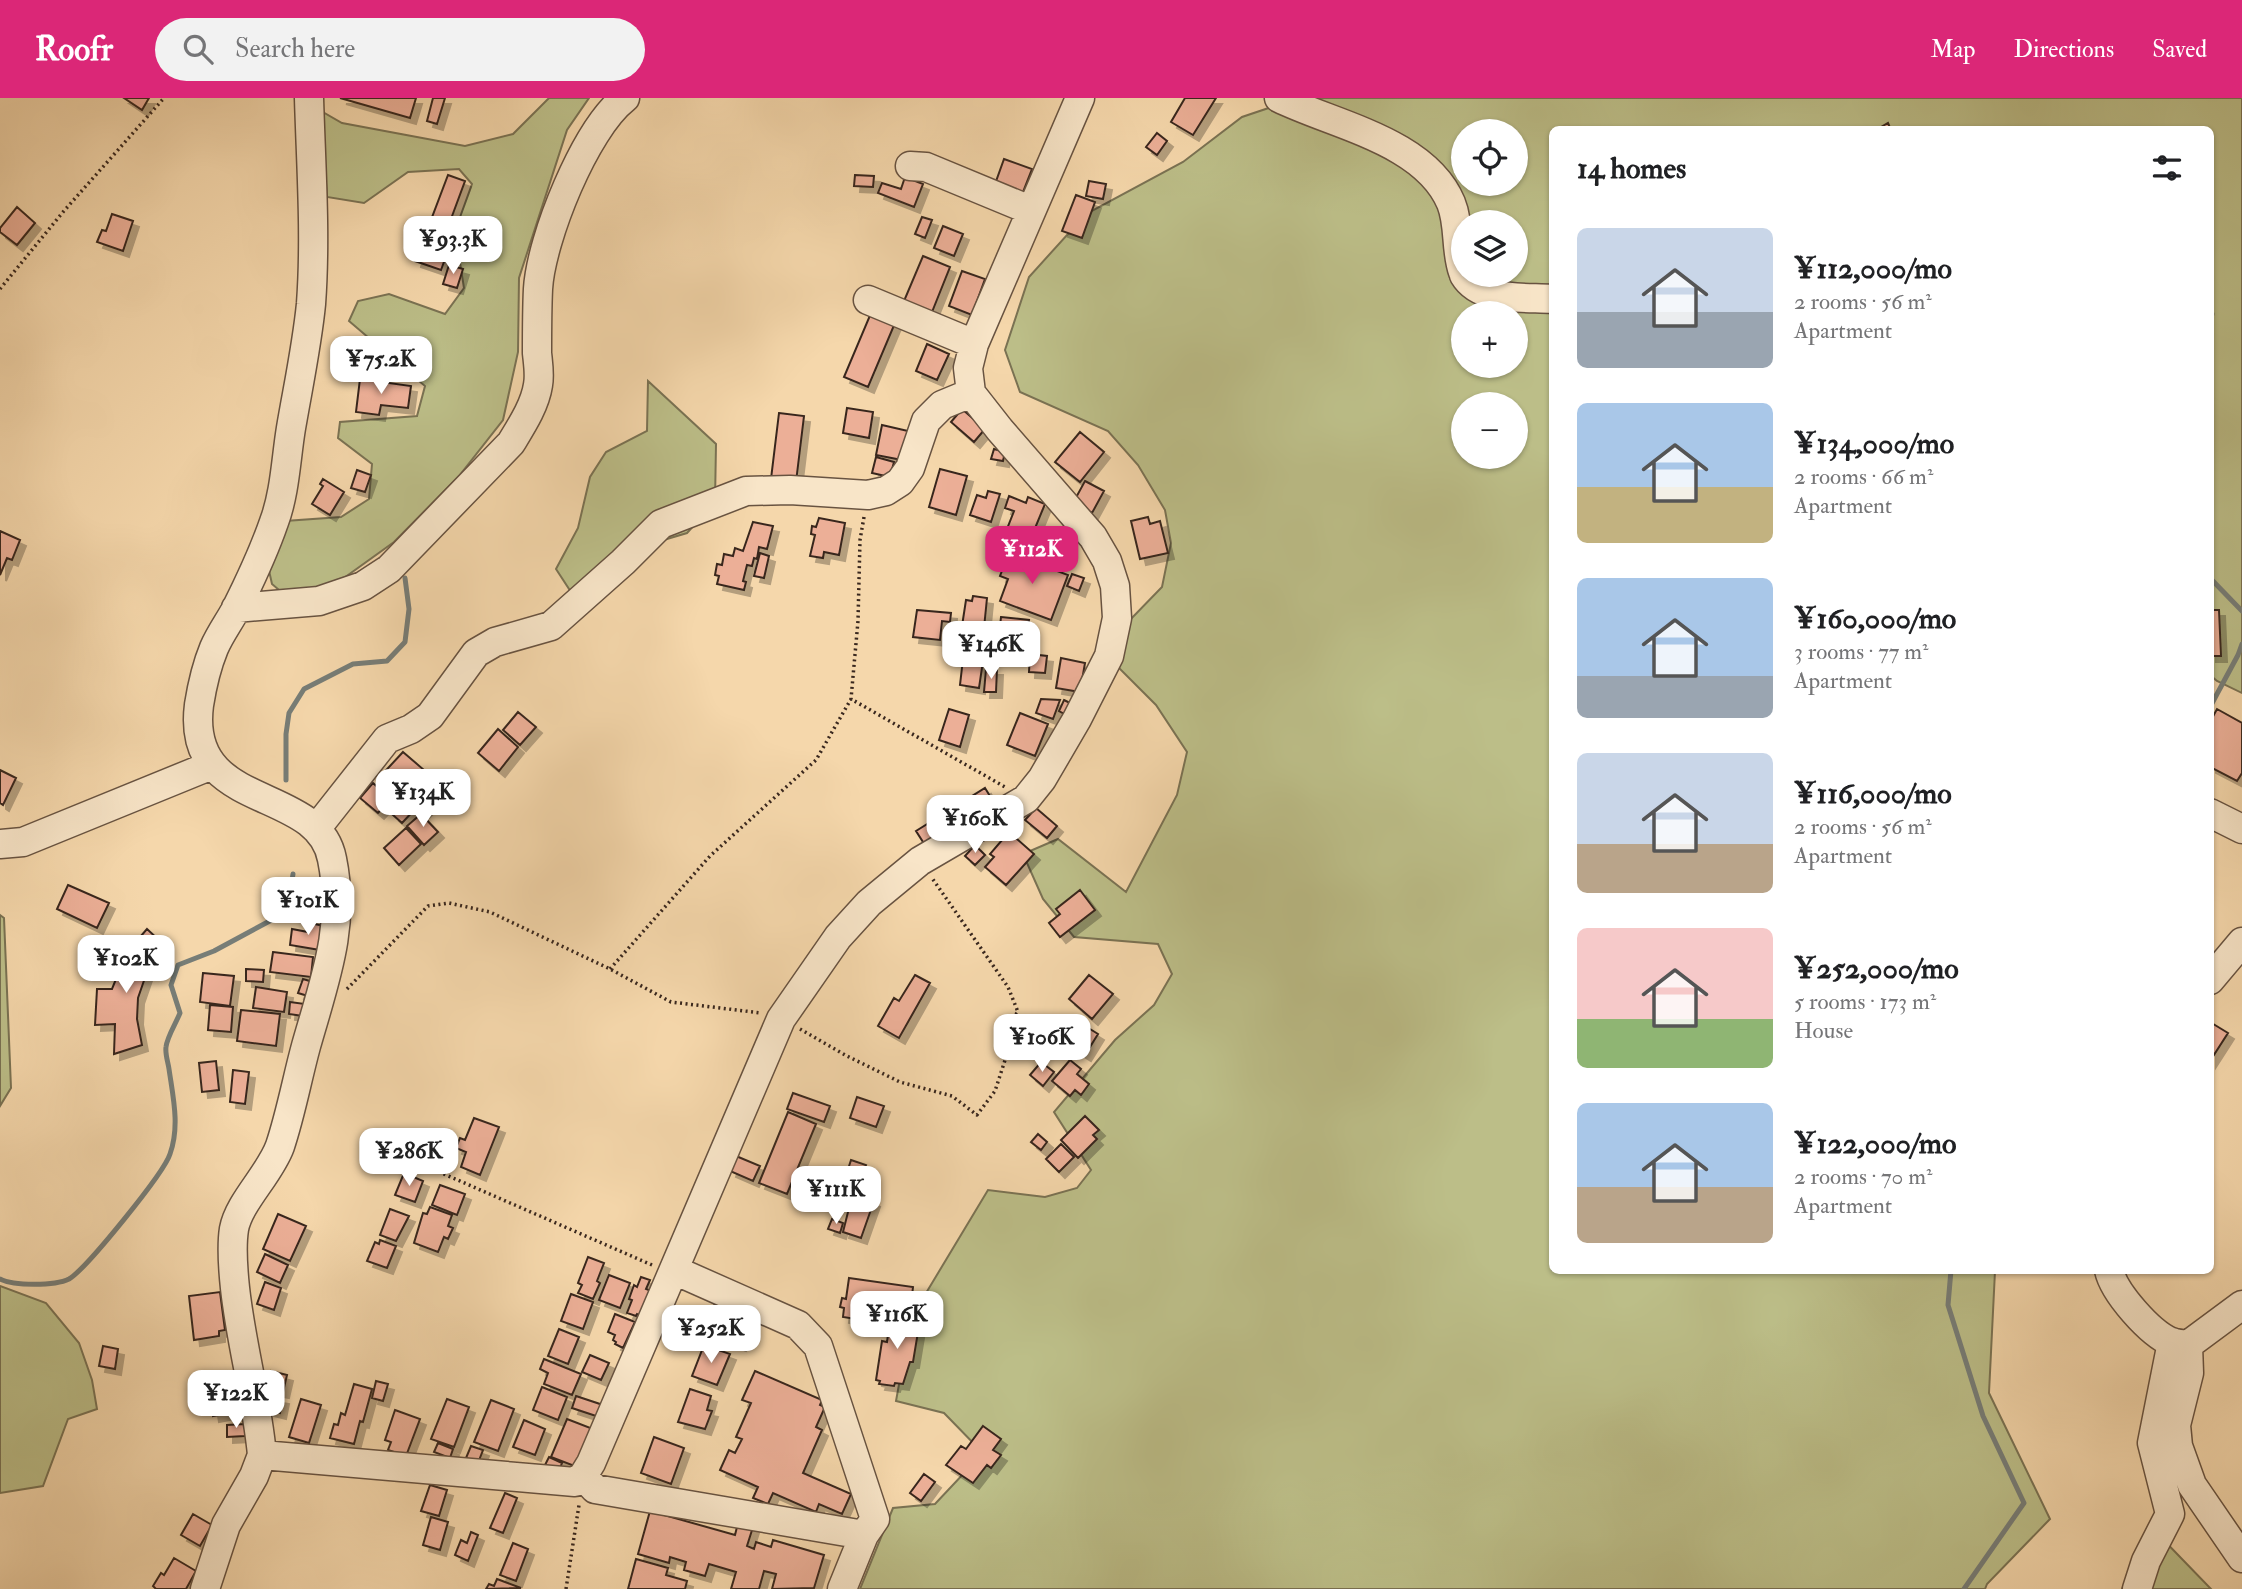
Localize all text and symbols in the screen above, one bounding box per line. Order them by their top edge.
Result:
search box [155,18,645,81]
text: Roofr [35,29,113,70]
icon: search [179,30,217,68]
text: Search here [235,33,355,65]
text: Map [1930,34,1975,65]
text: Directions [2013,34,2114,65]
text: Saved [2152,34,2207,65]
map controls [1451,119,1528,469]
button: locate [1451,119,1528,196]
icon: filters [2148,149,2186,187]
text: 14 homes [1577,150,1686,187]
button: layers [1451,210,1528,287]
pin: ¥93.3K [396,216,510,276]
text: ¥93.3K [419,224,487,253]
text: ¥112,000/mo [1794,250,1952,287]
icon: home [1633,256,1717,340]
text: 2 rooms · 56 m² [1794,287,1932,316]
button: + [1451,301,1528,378]
text: Apartment [1794,316,1892,345]
pin: ¥75.2K [324,336,438,396]
text: ¥75.2K [346,344,416,373]
button: − [1451,392,1528,469]
text: ¥134,000/mo [1794,425,1954,462]
icon: home [1633,431,1717,515]
text: 2 rooms · 66 m² [1794,462,1933,491]
text: Apartment [1794,491,1892,520]
pin: ¥112K [983,526,1081,586]
text: ¥112K [1001,534,1063,563]
text: ¥160,000/mo [1794,600,1956,637]
icon: home [1633,606,1717,690]
pin: ¥146K [942,622,1040,681]
text: ¥146K [958,629,1024,658]
text: 3 rooms · 77 m² [1794,637,1929,666]
text: Apartment [1794,666,1892,695]
pin: ¥134K [374,770,472,829]
text: ¥116,000/mo [1794,775,1952,812]
text: ¥134K [392,777,454,806]
icon: home [1633,781,1717,865]
pin: ¥160K [926,796,1024,855]
text: ¥160K [943,803,1007,832]
text: 2 rooms · 56 m² [1794,812,1932,841]
text: Apartment [1794,841,1892,870]
pin: ¥101K [259,878,357,937]
text: ¥101K [277,885,339,914]
pin: ¥102K [77,936,175,995]
text: ¥102K [94,943,158,972]
text: ¥252,000/mo [1794,950,1959,987]
icon: home [1633,956,1717,1040]
text: 5 rooms · 173 m² [1794,987,1936,1016]
pin: ¥106K [993,1014,1091,1074]
text: House [1794,1016,1853,1045]
text: ¥106K [1010,1022,1074,1051]
text: ¥122,000/mo [1794,1125,1956,1162]
pin: ¥286K [360,1128,458,1188]
icon: home [1633,1131,1717,1215]
text: ¥286K [375,1136,443,1165]
text: 2 rooms · 70 m² [1794,1162,1933,1191]
pin: ¥111K [787,1166,885,1226]
text: ¥111K [807,1174,865,1203]
text: Apartment [1794,1191,1892,1220]
pin: ¥116K [848,1292,946,1351]
text: ¥116K [866,1299,928,1328]
pin: ¥252K [662,1306,760,1365]
text: ¥252K [678,1313,744,1342]
pin: ¥122K [187,1370,285,1430]
text: ¥122K [204,1378,268,1407]

